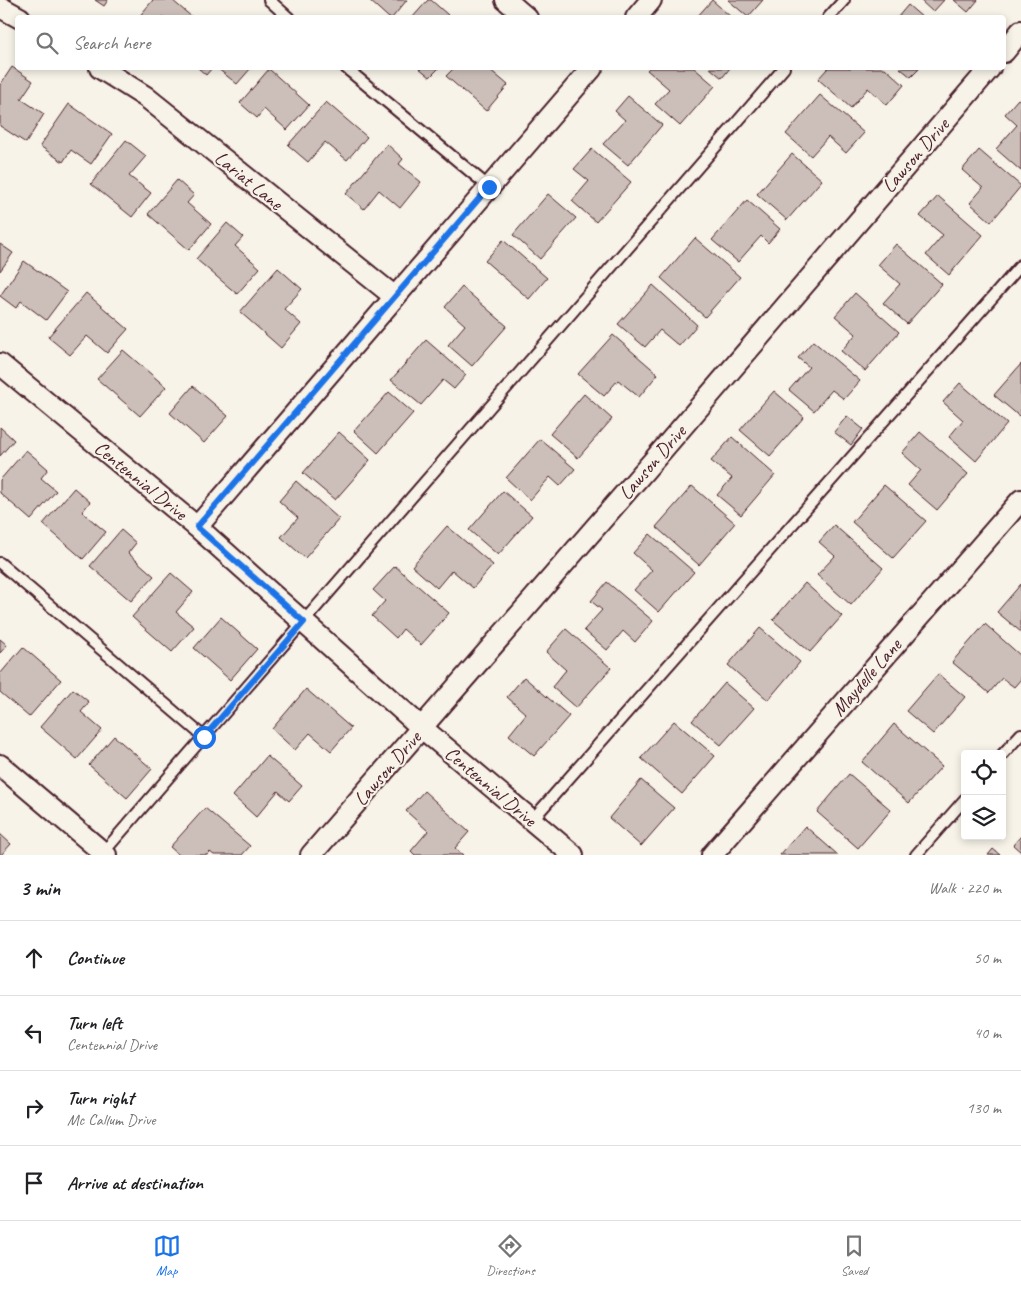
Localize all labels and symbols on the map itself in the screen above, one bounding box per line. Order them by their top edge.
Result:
street label: Lawson Drive [876,112,956,198]
street label: Lariat Lane [209,145,289,216]
route end [478,176,501,199]
street label: Lawson Drive [613,419,693,505]
street label: Centennial Drive [89,435,193,526]
street label: Maydelle Lane [826,632,908,721]
street label: Lawson Drive [348,725,428,811]
route start [193,726,216,749]
street label: Centennial Drive [440,741,543,833]

